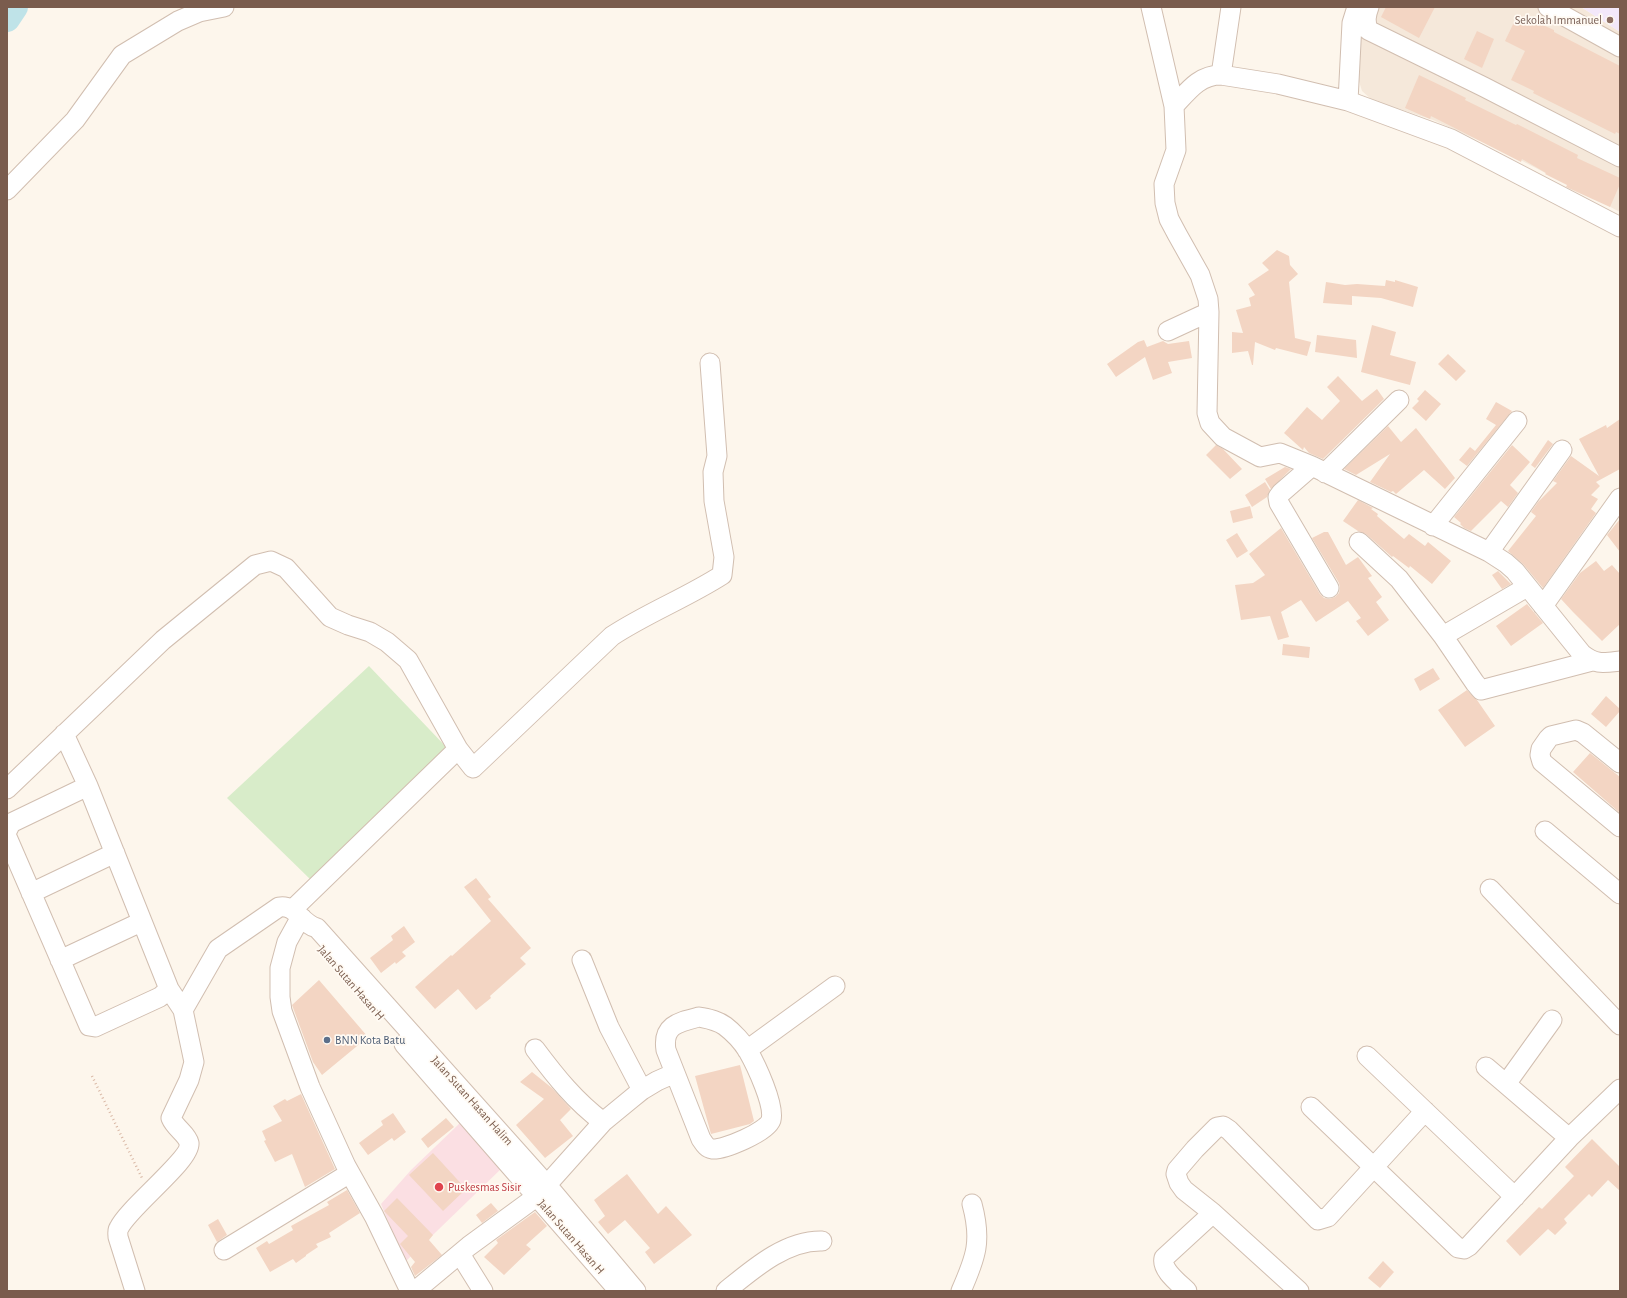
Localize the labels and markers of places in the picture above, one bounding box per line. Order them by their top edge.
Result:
place label: Sekolah Immanuel [1515,13,1602,27]
marker: Sekolah Immanuel [1605,15,1615,25]
place label: BNN Kota Batu [335,1033,405,1047]
marker: BNN Kota Batu [322,1035,332,1045]
place label: Puskesmas Sisir [448,1180,521,1194]
marker: Puskesmas Sisir [433,1181,445,1193]

